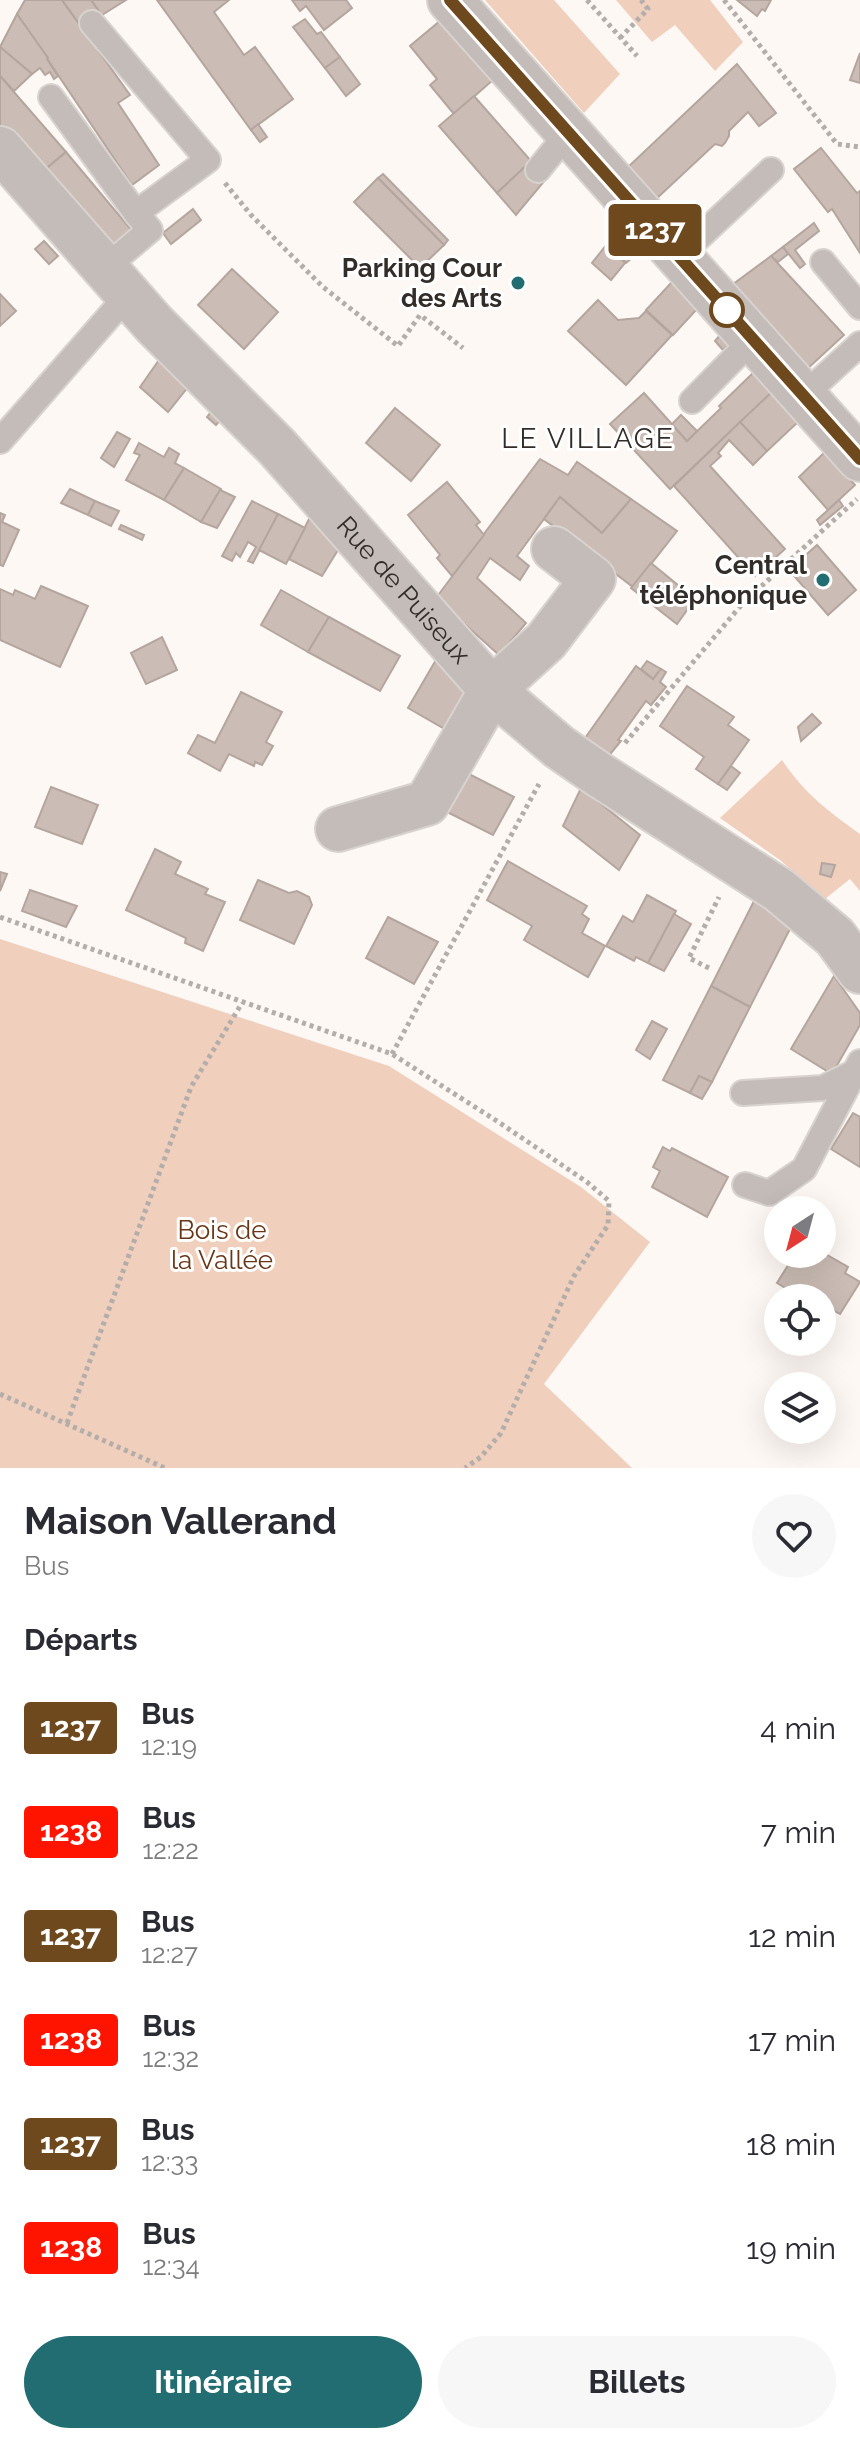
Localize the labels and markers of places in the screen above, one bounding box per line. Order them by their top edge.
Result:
place label: Parking Cour des Arts [342,253,502,313]
marker: Parking Cour des Arts [509,274,527,292]
unlabelled marker [710,293,744,327]
place label: Central téléphonique [639,550,808,610]
marker: Central téléphonique [814,571,832,589]

